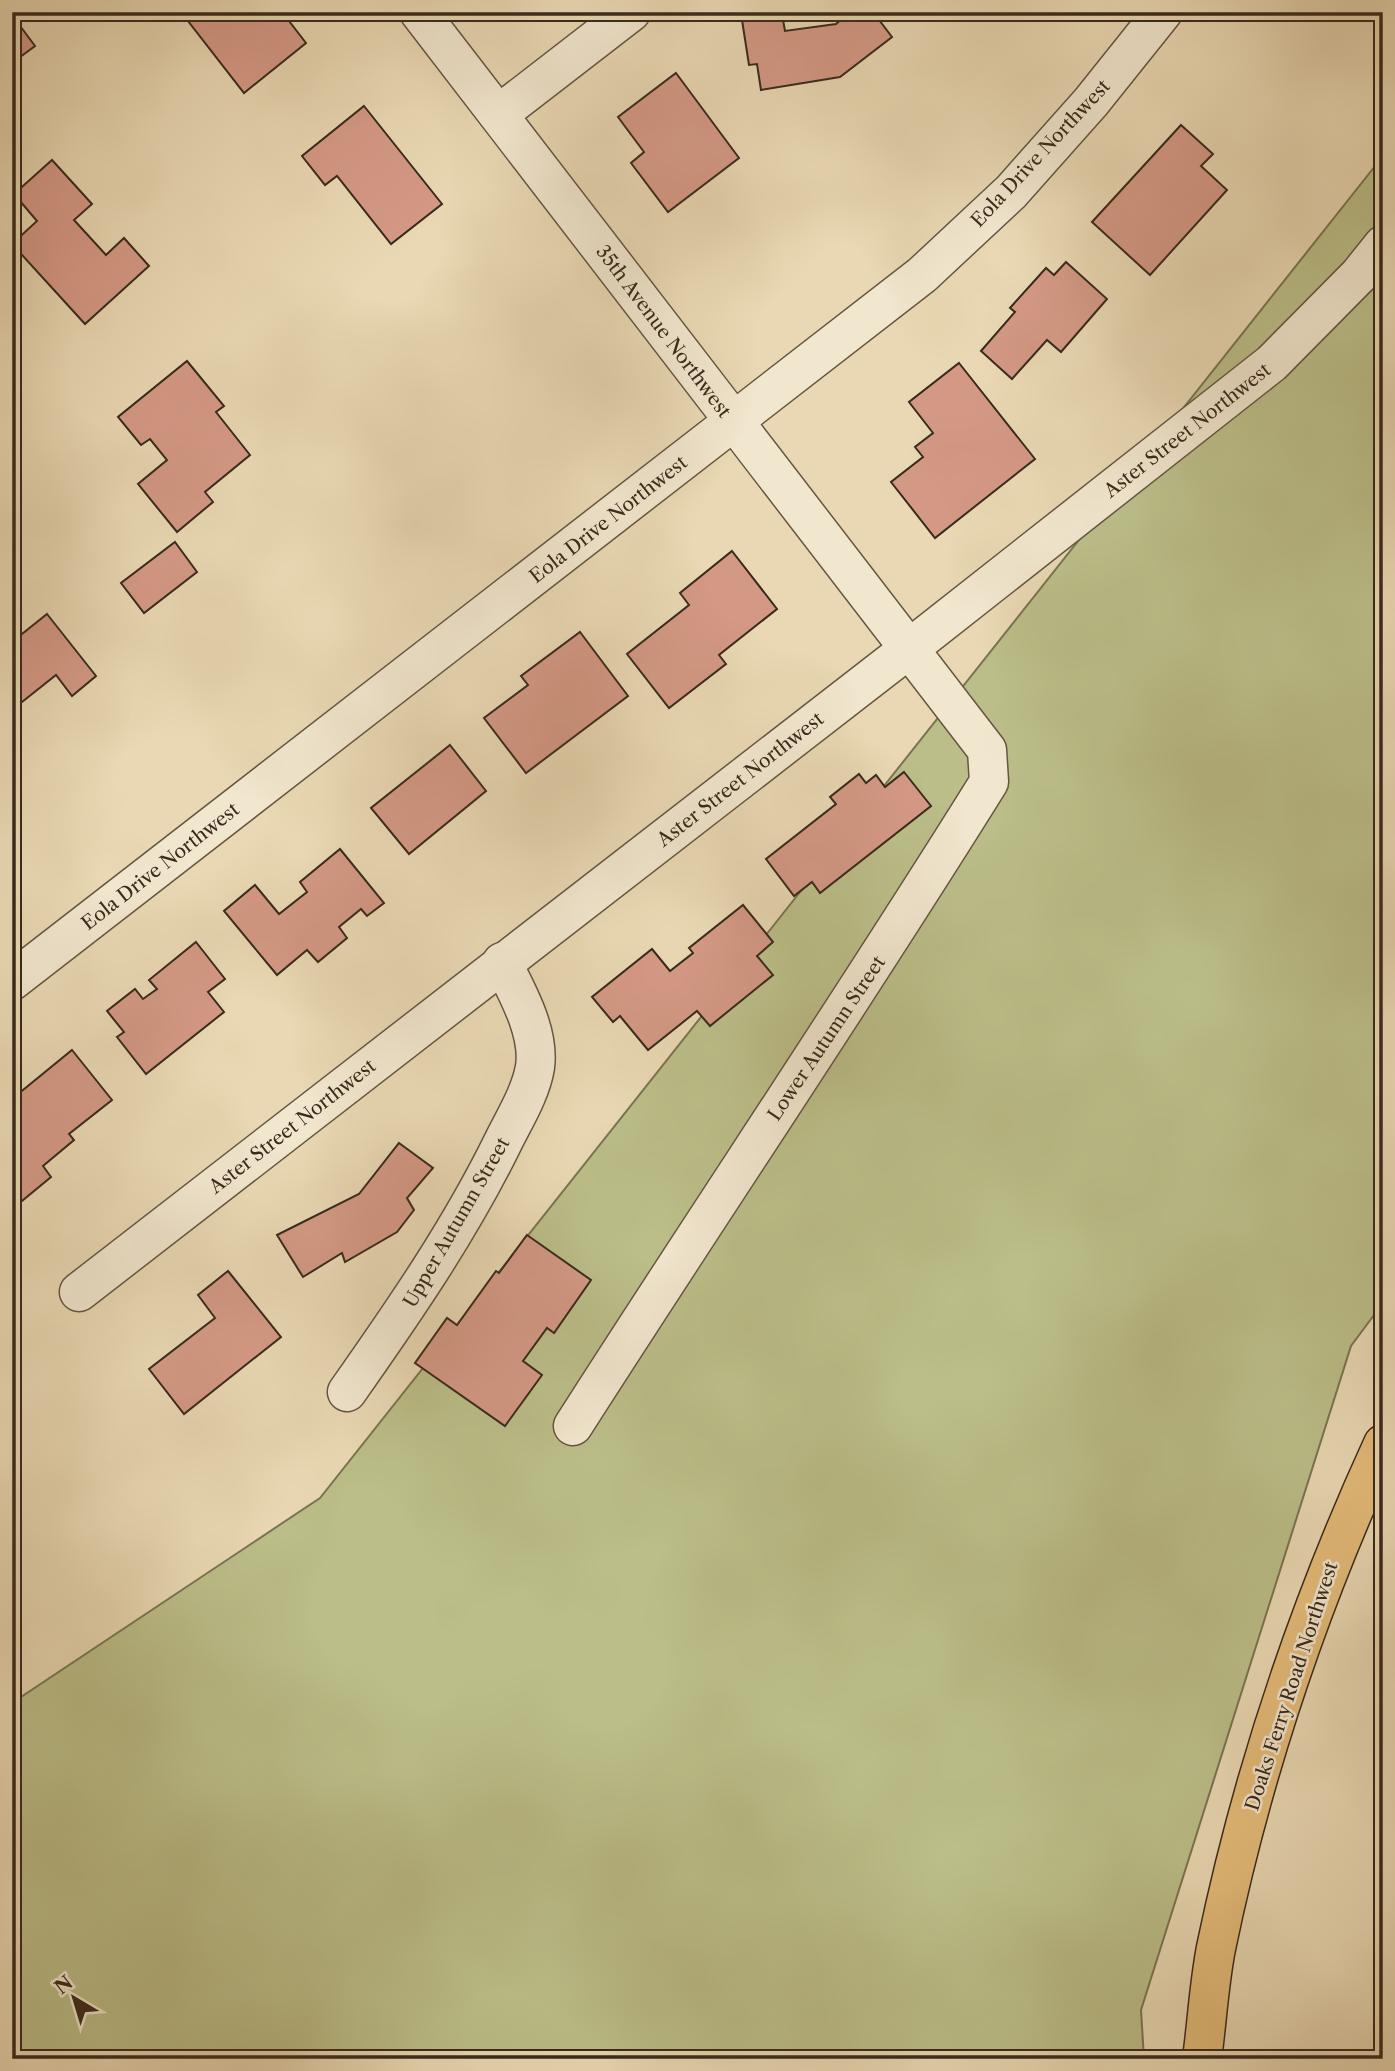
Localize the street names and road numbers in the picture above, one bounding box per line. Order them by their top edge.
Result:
street label: Eola Drive Northwest [966,75,1115,232]
street label: 35th Avenue Northwest [591,241,736,422]
street label: Aster Street Northwest [1099,358,1275,503]
street label: Eola Drive Northwest [525,451,692,588]
street label: Aster Street Northwest [652,707,828,852]
street label: Eola Drive Northwest [77,798,244,935]
street label: Lower Autumn Street [763,951,890,1125]
street label: Aster Street Northwest [204,1054,380,1199]
street label: Upper Autumn Street [398,1133,515,1311]
street label: Doaks Ferry Road Northwest [1240,1559,1343,1814]

